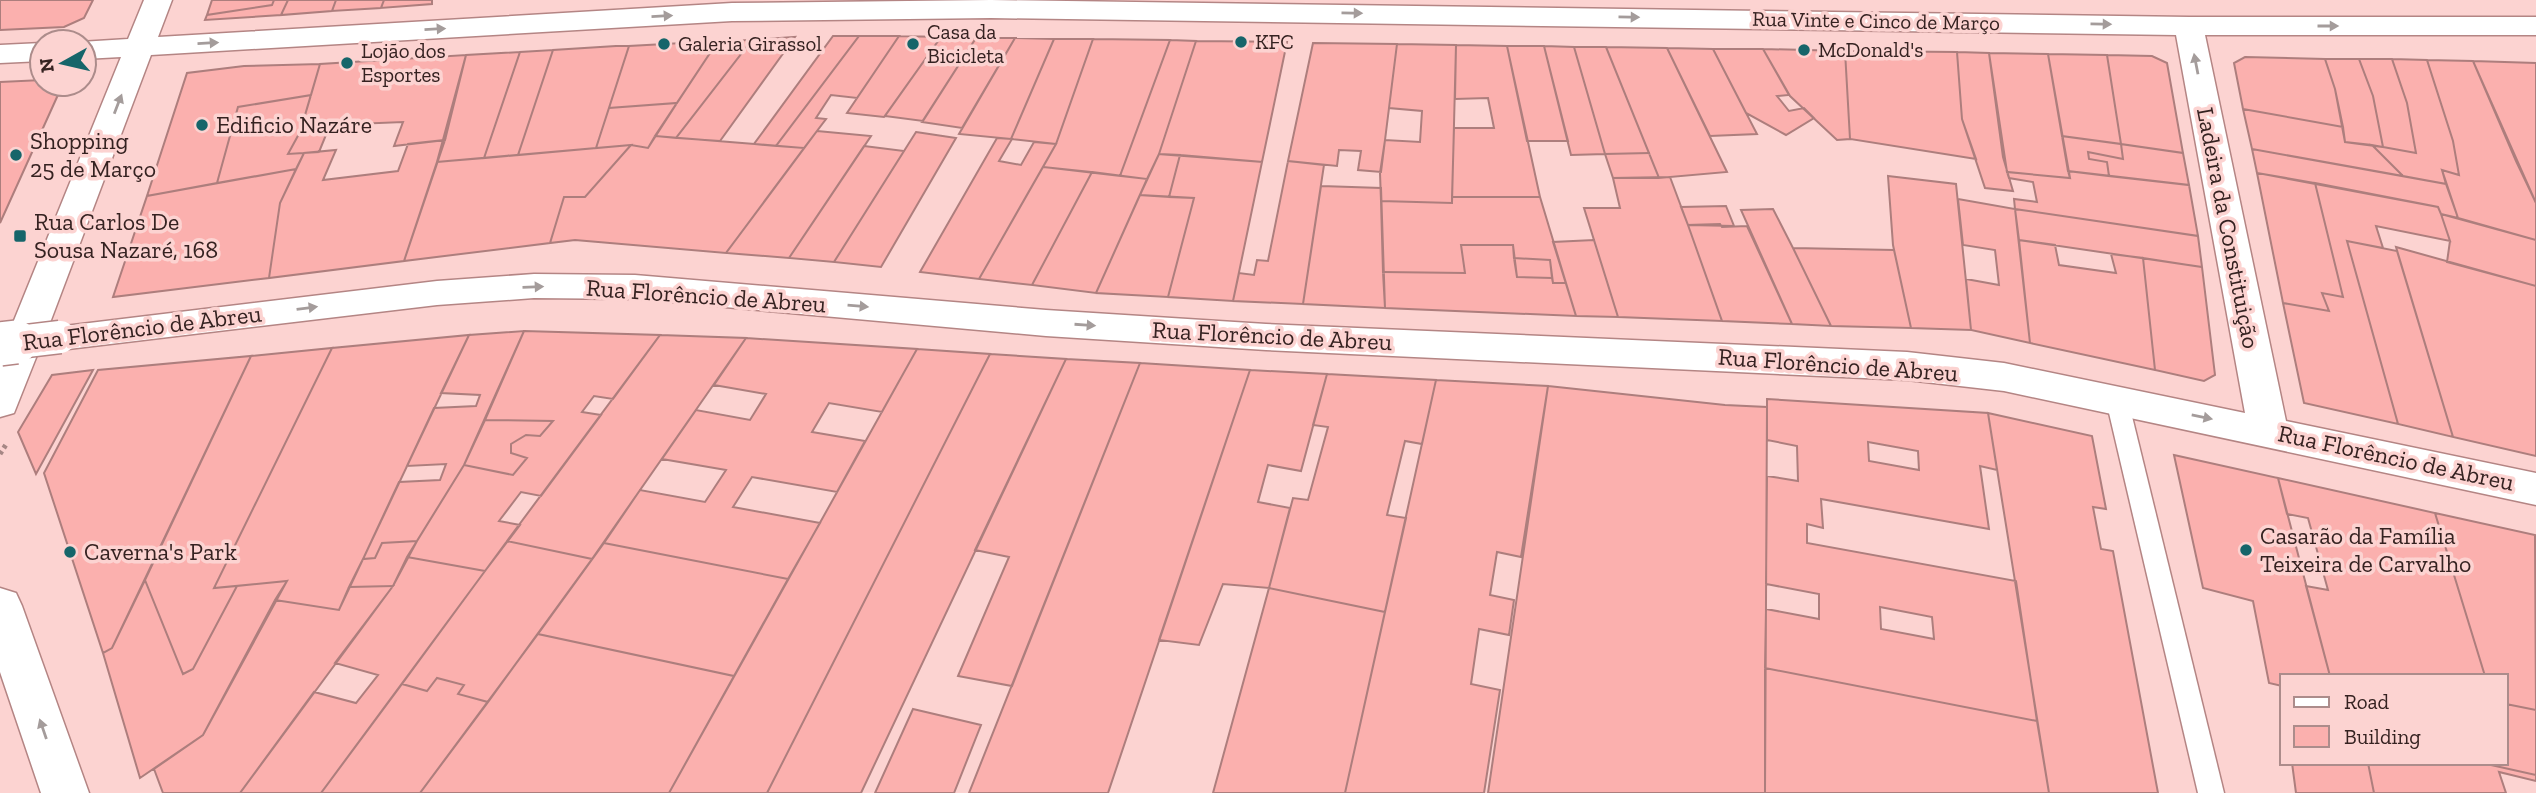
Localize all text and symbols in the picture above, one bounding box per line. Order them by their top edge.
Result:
street label: Rua Vinte e Cinco de Março [1752,6,2000,35]
one-way arrow [1341,7,1363,18]
one-way arrow [651,10,673,21]
one-way arrow [1618,11,1640,22]
one-way arrow [2090,18,2112,30]
place label: Casa da Bicicleta [927,19,1004,68]
one-way arrow [2318,20,2340,32]
one-way arrow [424,24,446,35]
north arrow [28,28,98,98]
place label: KFC [1255,29,1294,54]
place label: Galeria Girassol [678,31,822,56]
marker: KFC [1233,34,1249,50]
marker: Galeria Girassol [656,36,672,52]
marker: Casa da Bicicleta [905,36,921,52]
one-way arrow [197,37,219,48]
place label: McDonald's [1818,37,1923,62]
place label: Lojão dos Esportes [361,38,446,87]
marker: McDonald's [1796,42,1812,58]
one-way arrow [2191,53,2202,75]
marker: Lojão dos Esportes [339,55,355,71]
text: N [34,57,59,74]
one-way arrow [112,93,123,114]
street label: Ladeira da Constituição [2191,105,2266,351]
place label: Edificio Nazáre [216,110,372,139]
marker: Edificio Nazáre [194,117,210,133]
place label: Shopping 25 de Março [30,126,156,183]
marker: Shopping 25 de Março [8,147,24,163]
place label: Rua Carlos De Sousa Nazaré, 168 [34,207,218,264]
marker: Rua Carlos De Sousa Nazaré, 168 [12,228,28,244]
street label: Rua Florêncio de Abreu [585,273,828,318]
one-way arrow [522,281,544,292]
street label: Rua Florêncio de Abreu [21,298,264,357]
one-way arrow [847,301,869,312]
one-way arrow [296,303,318,314]
street label: Rua Florêncio de Abreu [1151,315,1393,356]
one-way arrow [1074,320,1096,331]
street label: Rua Florêncio de Abreu [1717,342,1960,387]
one-way arrow [2191,412,2213,423]
street label: Rua Florêncio de Abreu [2275,418,2517,497]
place label: Casarão da Família Teixeira de Carvalho [2260,521,2471,578]
place label: Caverna's Park [84,537,237,566]
marker: Casarão da Família Teixeira de Carvalho [2238,542,2254,558]
marker: Caverna's Park [62,544,78,560]
legend [2280,674,2508,765]
text: Road [2344,689,2390,714]
one-way arrow [37,718,48,739]
text: Building [2344,724,2421,749]

